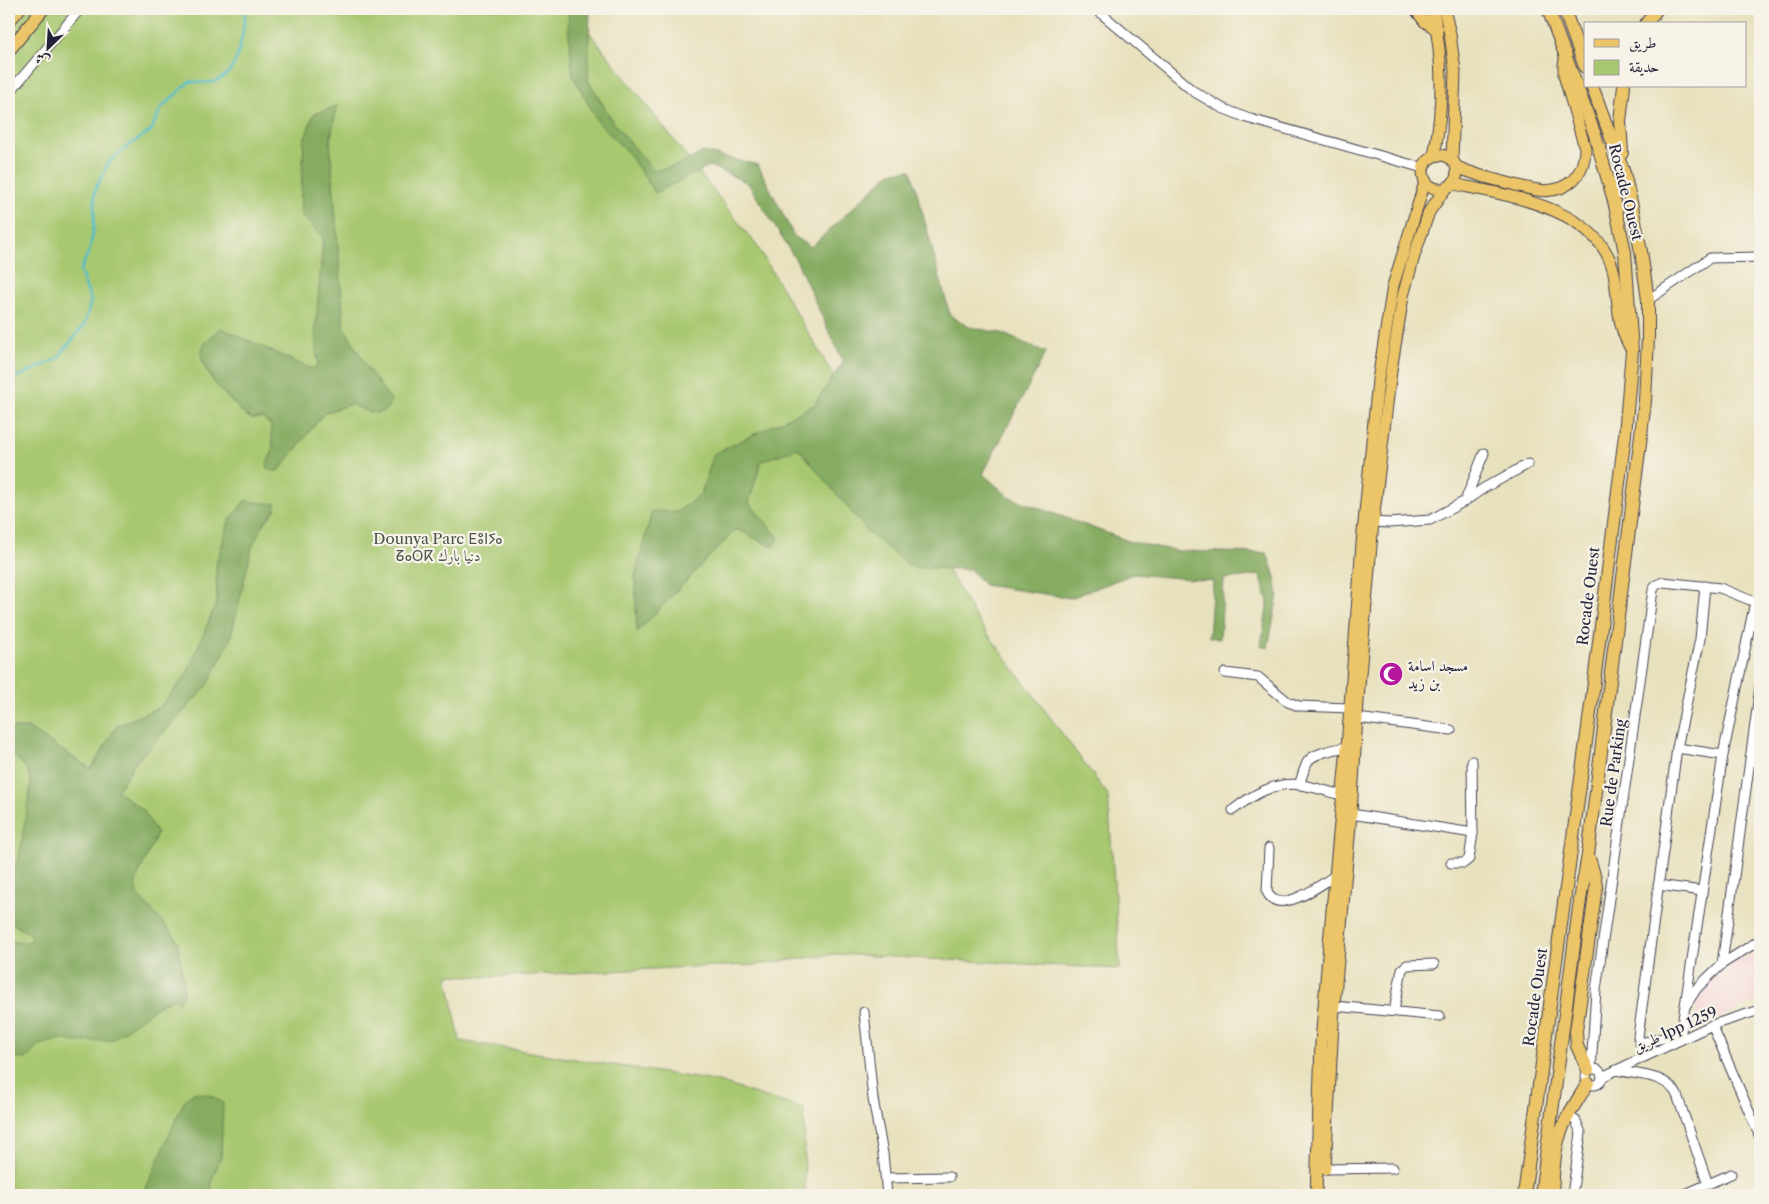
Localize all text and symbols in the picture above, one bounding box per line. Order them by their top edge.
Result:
north arrow [22,22,72,72]
legend [1584,22,1746,88]
text: طريق [1629,33,1656,53]
text: ش [32,49,53,71]
text: حديقة [1629,57,1659,76]
street label: Rocade Ouest [1605,142,1647,243]
park label: Dounya Parc ⴹⵓⵏⵢⴰ ⵒⴰⵔⴽ دنيا بارك [373,529,503,565]
street label: Rocade Ouest [1573,545,1604,646]
place label: مسجد اسامة بن زيد [1408,656,1468,692]
mosque icon: مسجد اسامة بن زيد [1378,661,1404,687]
street label: Rue de Parking [1596,718,1630,828]
street label: Rocade Ouest [1519,946,1551,1047]
street label: طريق lpp 1259 [1630,1002,1720,1057]

